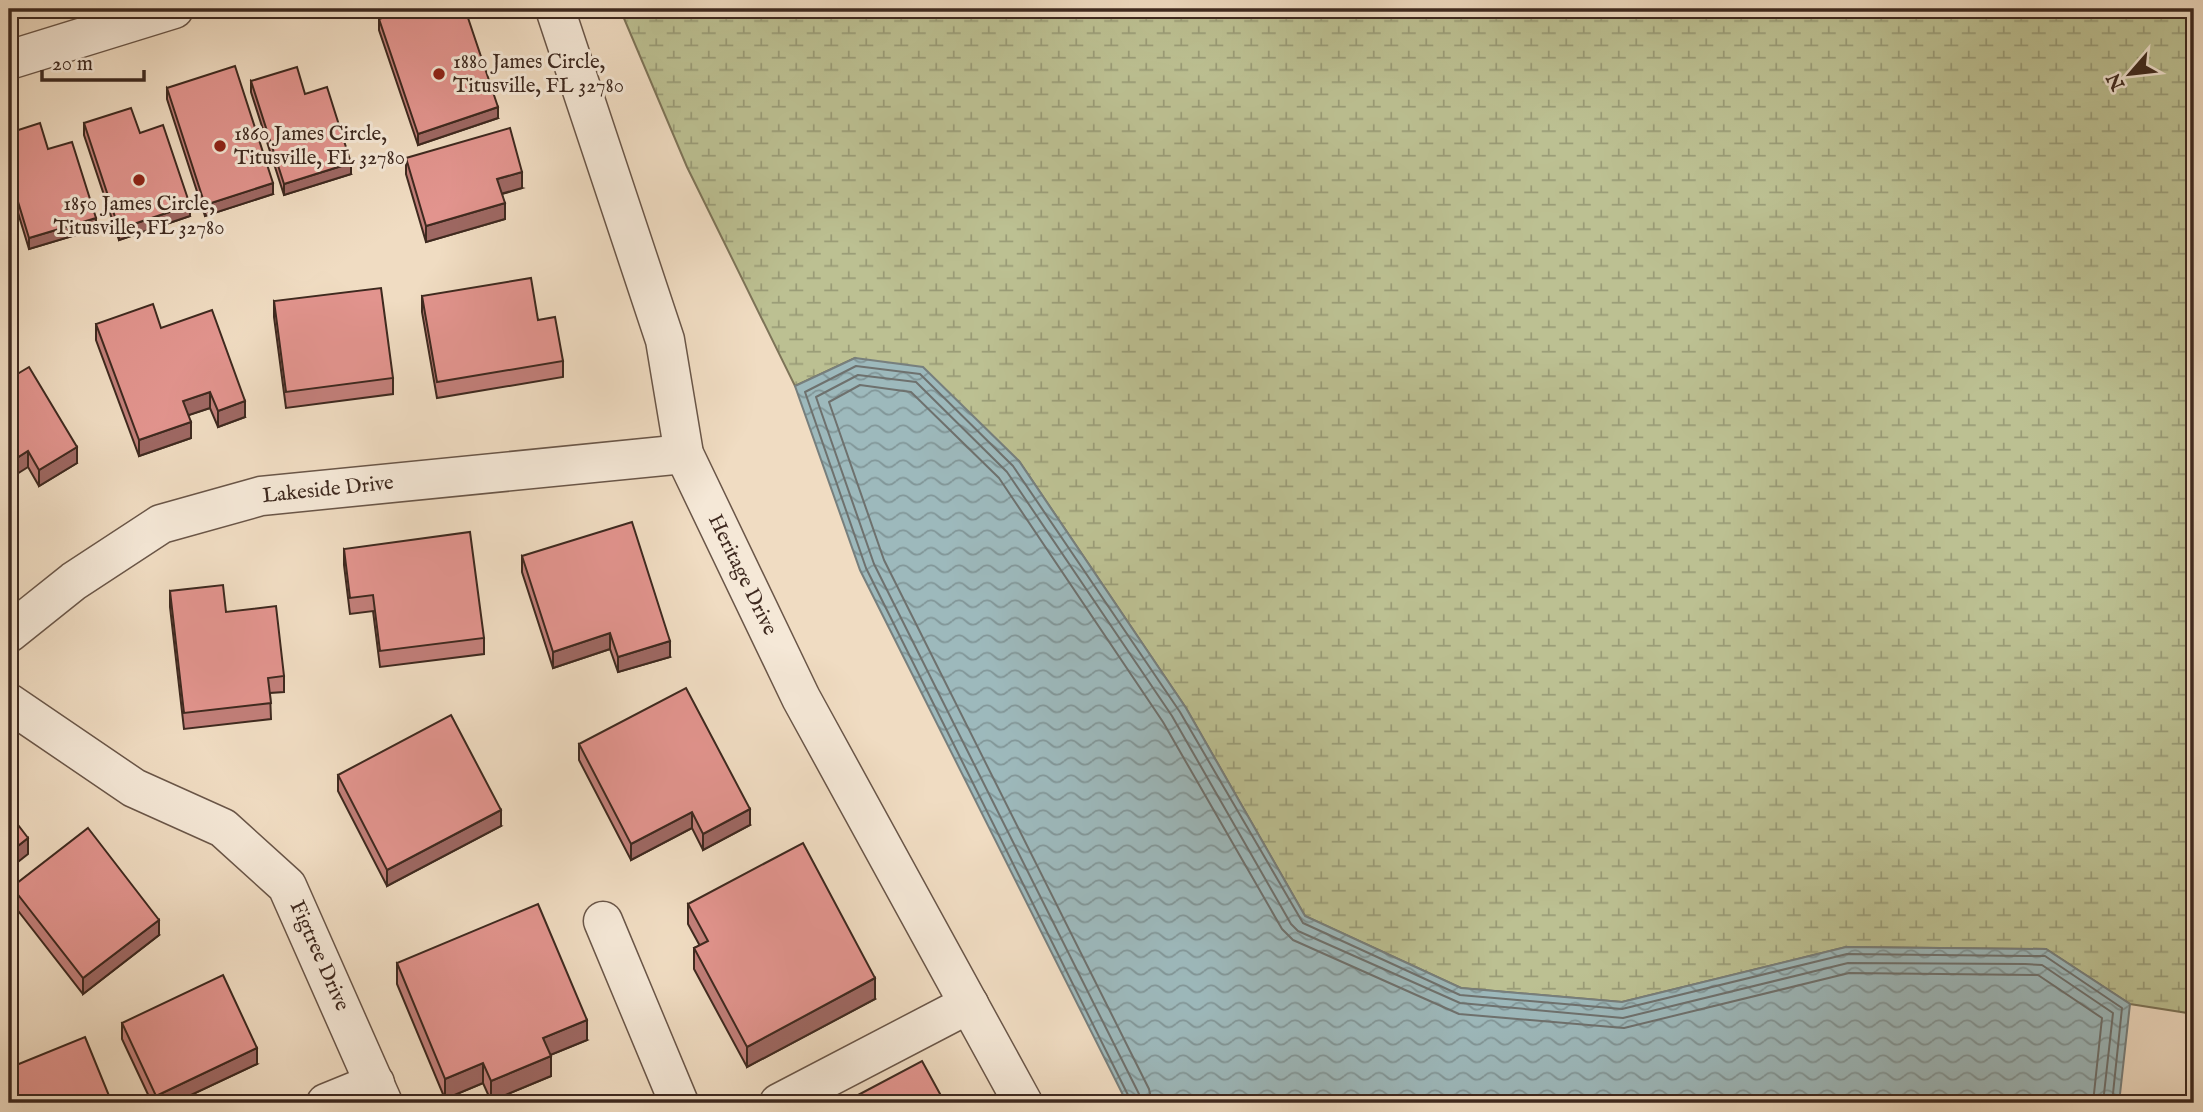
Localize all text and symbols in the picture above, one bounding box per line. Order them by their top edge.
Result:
scale bar [42,38,144,82]
north arrow [2094,38,2164,108]
place label: 1880 James Circle, Titusville, FL 32780 [453,49,624,100]
text: 20 m [52,51,93,78]
marker: 1880 James Circle, Titusville, FL 32780 [431,66,447,82]
text: N [2102,68,2132,95]
place label: 1860 James Circle, Titusville, FL 32780 [234,121,405,172]
marker: 1860 James Circle, Titusville, FL 32780 [212,138,228,154]
marker: 1850 James Circle, Titusville, FL 32780 [131,172,147,188]
place label: 1850 James Circle, Titusville, FL 32780 [53,191,225,242]
street label: Lakeside Drive [261,470,395,510]
street label: Heritage Drive [701,510,783,640]
street label: Figtree Drive [283,897,355,1016]

